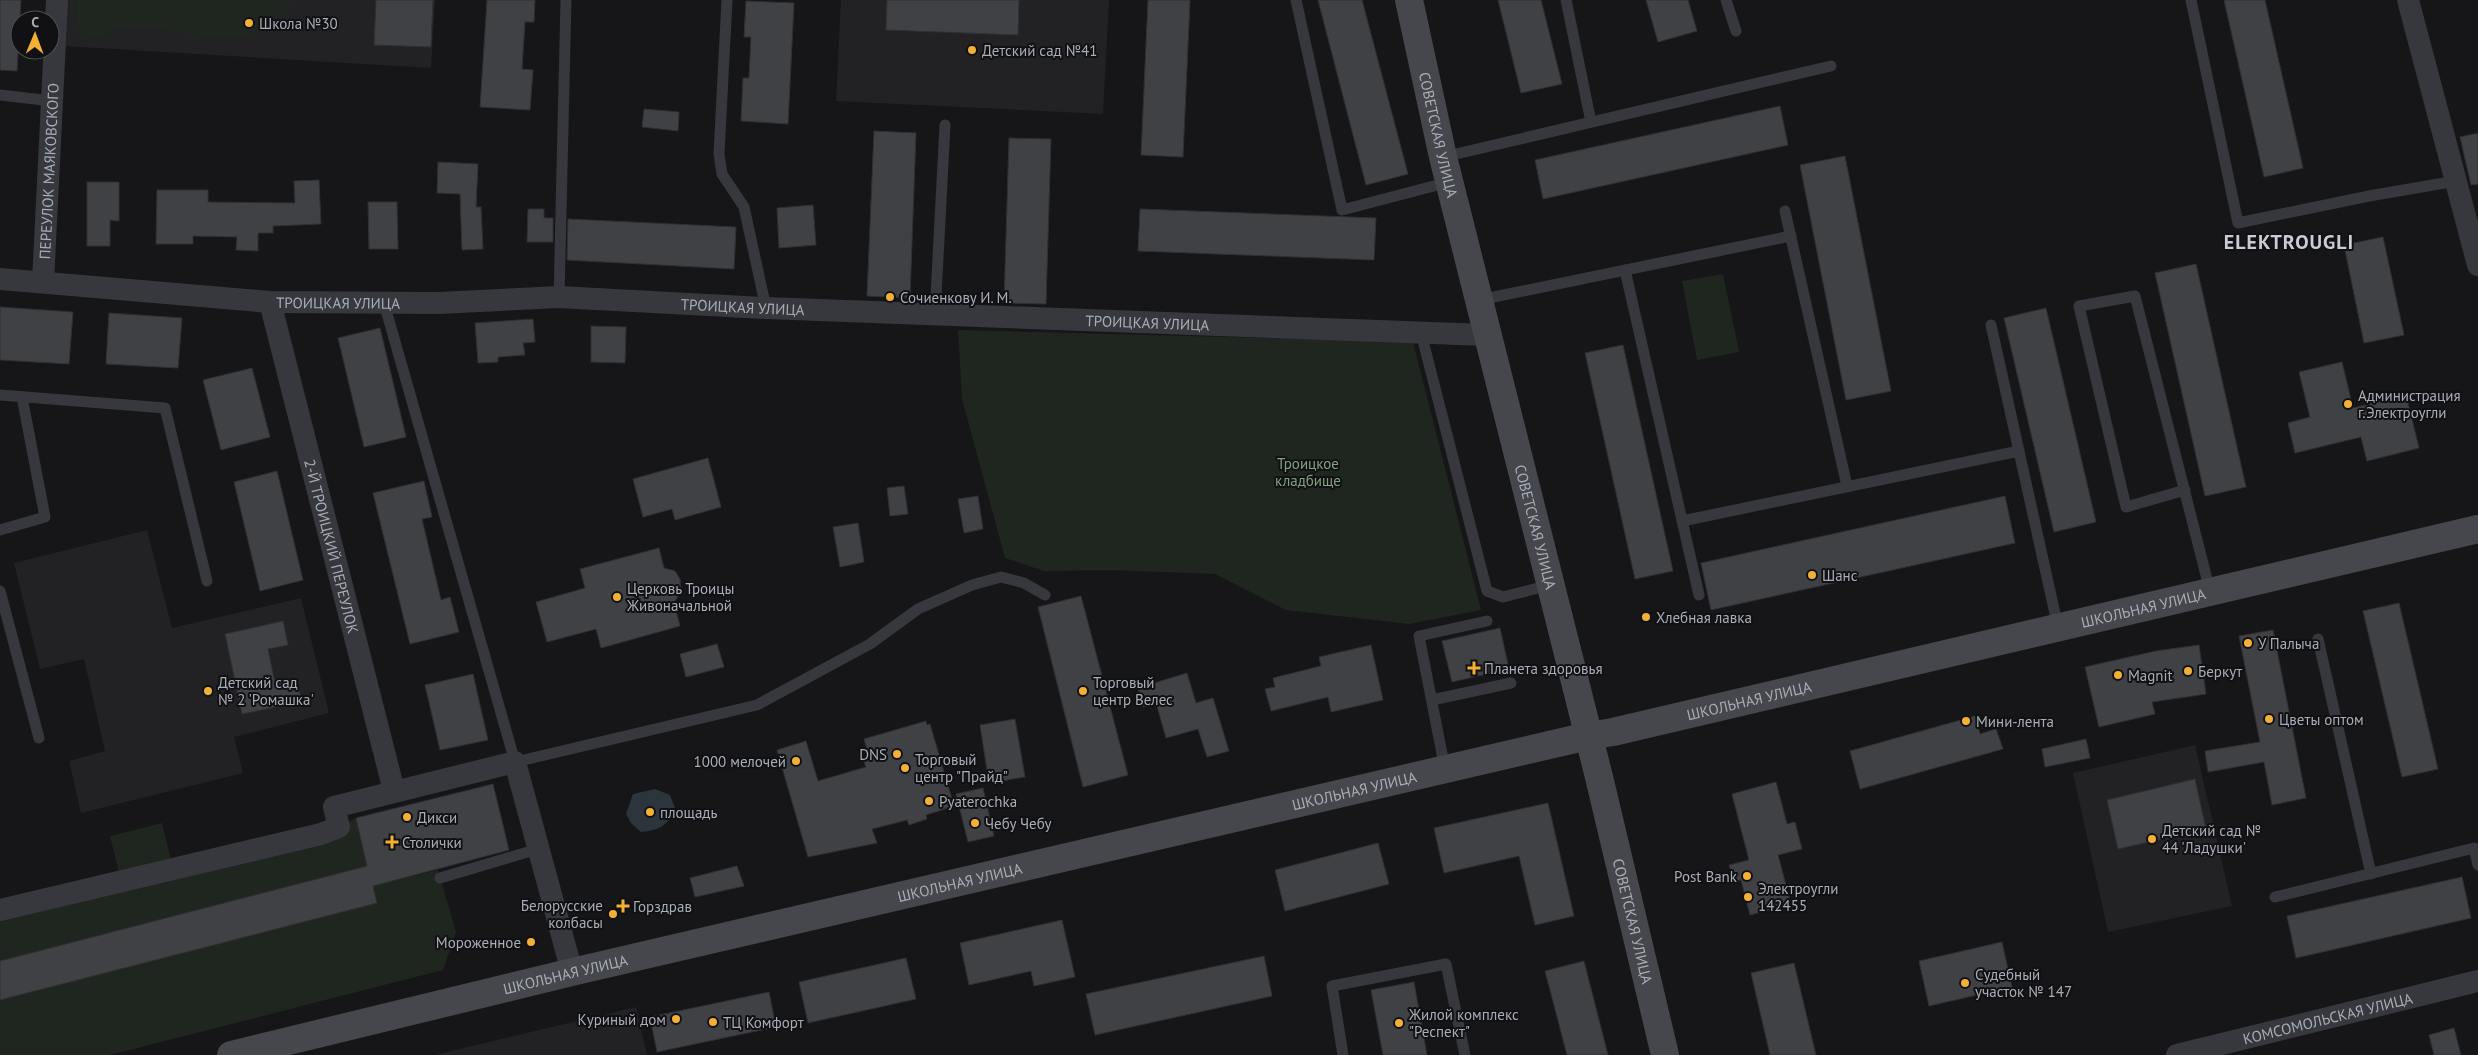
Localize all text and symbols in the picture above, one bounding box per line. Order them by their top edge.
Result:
north arrow [10,10,60,60]
text: С [31,13,39,31]
place label: Школа №30 [259,14,338,33]
marker: Школа №30 [243,17,255,29]
place label: Детский сад №41 [982,41,1097,60]
marker: Детский сад №41 [966,44,978,56]
street label: СОВЕТСКАЯ УЛИЦА [1415,70,1462,200]
street label: ПЕРЕУЛОК МАЯКОВСКОГО [35,83,62,260]
district label: ELEKTROUGLI [2224,229,2354,255]
place label: Сочиенкову И. М. [900,288,1012,307]
marker: Сочиенкову И. М. [884,291,896,303]
street label: ТРОИЦКАЯ УЛИЦА [276,293,400,312]
street label: ТРОИЦКАЯ УЛИЦА [680,294,805,319]
street label: ТРОИЦКАЯ УЛИЦА [1085,310,1210,334]
place label: Администрация г.Электроугли [2358,386,2461,422]
marker: Администрация г.Электроугли [2342,398,2354,410]
park label: Троицкое кладбище [1275,454,1341,490]
street label: 2-Й ТРОИЦКИЙ ПЕРЕУЛОК [301,457,363,635]
street label: СОВЕТСКАЯ УЛИЦА [1511,462,1561,591]
place label: Шанс [1822,566,1858,585]
marker: Шанс [1806,569,1818,581]
place label: Церковь Троицы Живоначальной [626,579,734,615]
street label: ШКОЛЬНАЯ УЛИЦА [2079,584,2208,631]
marker: Церковь Троицы Живоначальной [611,591,623,603]
place label: Хлебная лавка [1656,608,1752,627]
marker: Хлебная лавка [1640,611,1652,623]
place label: У Палыча [2258,634,2319,653]
marker: У Палыча [2242,637,2254,649]
place label: Планета здоровья [1484,659,1603,678]
marker: Планета здоровья [1468,662,1480,674]
place label: Беркут [2198,662,2242,681]
marker: Беркут [2182,665,2194,677]
place label: Magnit [2128,666,2173,685]
marker: Magnit [2112,669,2124,681]
place label: Детский сад № 2 'Ромашка' [218,673,314,709]
place label: Торговый центр Велес [1093,673,1173,709]
street label: ШКОЛЬНАЯ УЛИЦА [1685,676,1813,724]
marker: Детский сад № 2 'Ромашка' [202,685,214,697]
marker: Торговый центр Велес [1077,685,1089,697]
place label: Цветы оптом [2279,710,2364,729]
place label: Мини-лента [1976,712,2054,731]
marker: Цветы оптом [2263,713,2275,725]
marker: Мини-лента [1960,715,1972,727]
place label: DNS [859,745,887,764]
marker: DNS [891,748,903,760]
place label: Торговый центр "Прайд" [915,750,1008,786]
place label: 1000 мелочей [694,752,786,771]
marker: 1000 мелочей [790,755,802,767]
marker: Торговый центр "Прайд" [899,762,911,774]
street label: ШКОЛЬНАЯ УЛИЦА [1290,767,1419,814]
place label: Pyaterochka [939,792,1017,811]
marker: Pyaterochka [923,795,935,807]
place label: площадь [660,803,717,822]
marker: площадь [644,806,656,818]
place label: Дикси [417,808,457,827]
marker: Дикси [401,811,413,823]
place label: Чебу Чебу [985,814,1052,833]
marker: Чебу Чебу [969,817,981,829]
place label: Детский сад № 44 'Ладушки' [2162,821,2261,857]
place label: Столички [402,833,462,852]
marker: Детский сад № 44 'Ладушки' [2146,833,2158,845]
marker: Столички [386,836,398,848]
street label: СОВЕТСКАЯ УЛИЦА [1609,857,1657,986]
street label: ШКОЛЬНАЯ УЛИЦА [896,858,1024,906]
place label: Post Bank [1674,867,1738,886]
marker: Post Bank [1741,870,1753,882]
place label: Электроугли 142455 [1758,879,1838,915]
marker: Электроугли 142455 [1742,891,1754,903]
place label: Белорусские колбасы [521,896,603,932]
place label: Горздрав [633,897,692,916]
marker: Горздрав [617,900,629,912]
marker: Белорусские колбасы [607,908,619,920]
place label: Мороженное [436,933,521,952]
marker: Мороженное [525,936,537,948]
street label: ШКОЛЬНАЯ УЛИЦА [501,950,630,998]
place label: Судебный участок № 147 [1975,965,2072,1001]
marker: Судебный участок № 147 [1959,977,1971,989]
street label: КОМСОМОЛЬСКАЯ УЛИЦА [2241,988,2415,1048]
place label: Жилой комплекс "Респект" [1408,1005,1519,1041]
place label: Куриный дом [578,1010,666,1029]
marker: Куриный дом [670,1013,682,1025]
place label: ТЦ Комфорт [723,1013,804,1032]
marker: ТЦ Комфорт [707,1016,719,1028]
marker: Жилой комплекс "Респект" [1393,1017,1405,1029]

